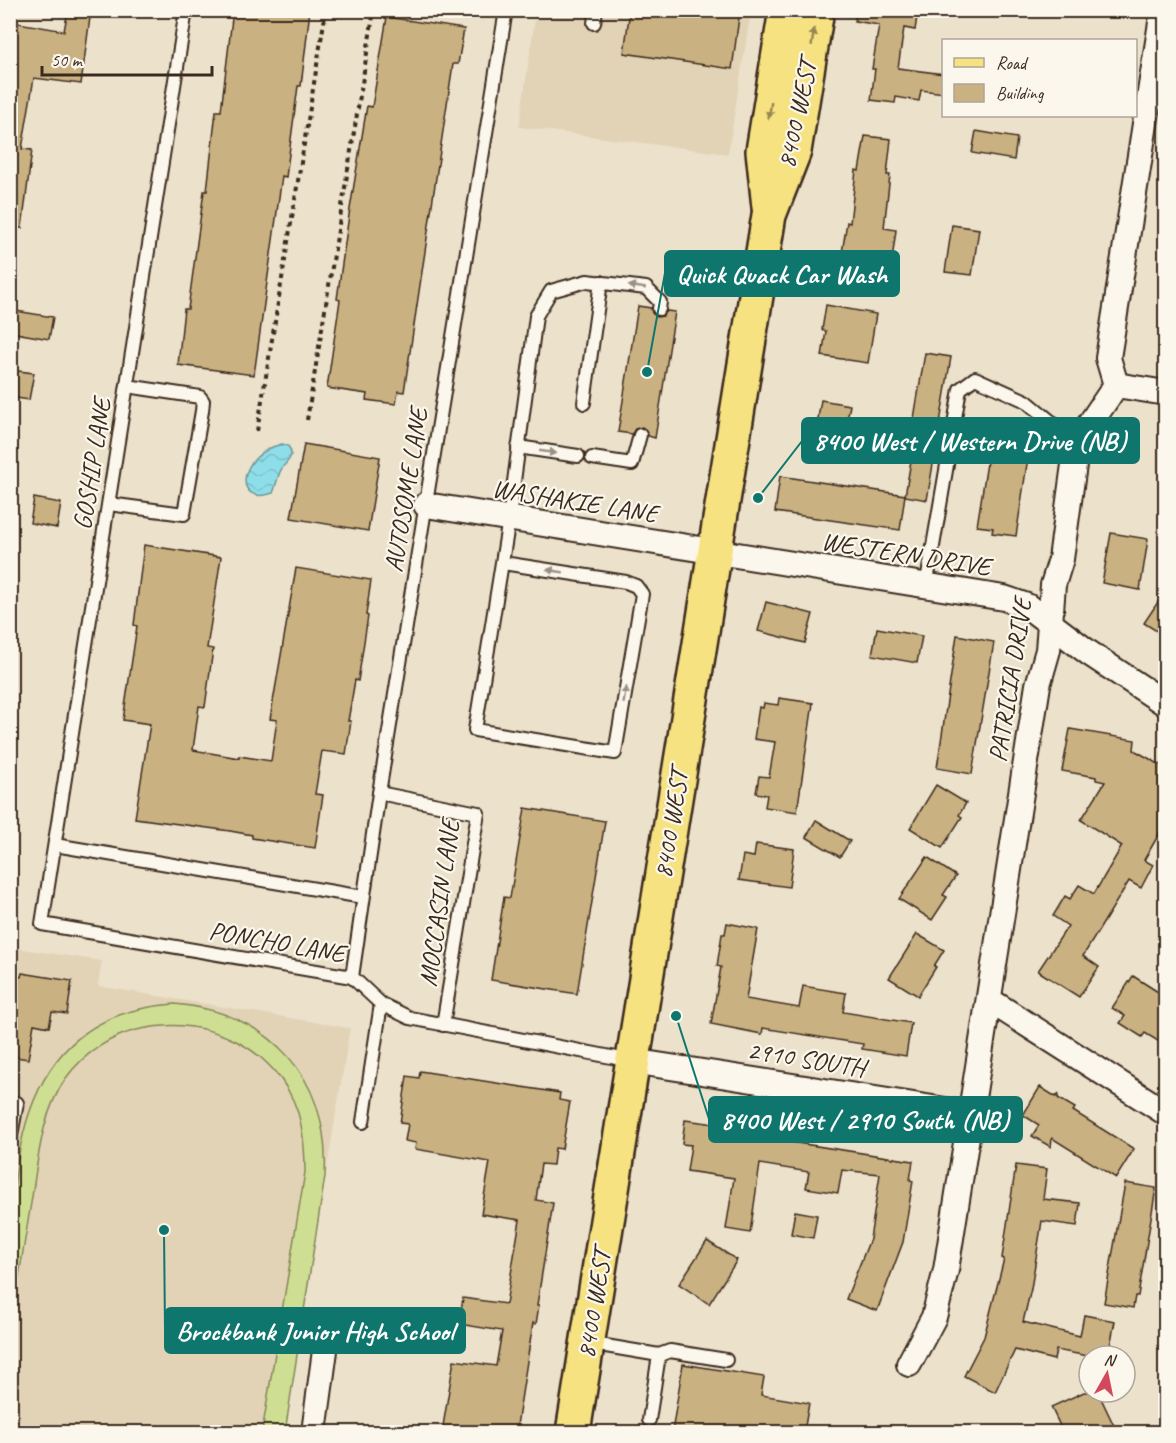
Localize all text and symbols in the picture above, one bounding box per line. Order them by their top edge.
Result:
one-way arrow [808,27,817,46]
scale bar [42,39,212,77]
legend [942,39,1137,117]
text: 50 m [51,49,84,71]
street label: 8400 WEST [769,50,826,171]
text: Road [996,52,1029,74]
text: Building [996,82,1045,104]
one-way arrow [765,100,774,119]
callout: Quick Quack Car Wash [665,251,899,296]
text: Quick Quack Car Wash [677,257,889,291]
one-way arrow [627,283,646,292]
street label: GOSHIP LANE [65,393,119,532]
street label: AUTOSOME LANE [377,403,436,574]
callout: 8400 West / Western Drive (NB) [802,418,1139,463]
text: 8400 West / Western Drive (NB) [814,424,1129,458]
one-way arrow [539,447,558,456]
street label: WASHAKIE LANE [490,472,664,531]
street label: WESTERN DRIVE [819,524,996,584]
one-way arrow [546,567,565,576]
street label: PATRICIA DRIVE [981,592,1040,764]
one-way arrow [621,686,630,705]
street label: 8400 WEST [646,760,697,881]
street label: MOCCASIN LANE [411,814,468,988]
street label: PONCHO LANE [207,914,351,971]
street label: 2910 SOUTH [745,1033,871,1085]
callout: 8400 West / 2910 South (NB) [709,1097,1022,1142]
text: 8400 West / 2910 South (NB) [721,1103,1011,1137]
street label: 8400 WEST [569,1240,620,1361]
callout: Brockbank Junior High School [165,1308,465,1353]
text: Brockbank Junior High School [176,1314,459,1348]
north arrow [1077,1344,1137,1404]
text: N [1103,1350,1119,1371]

